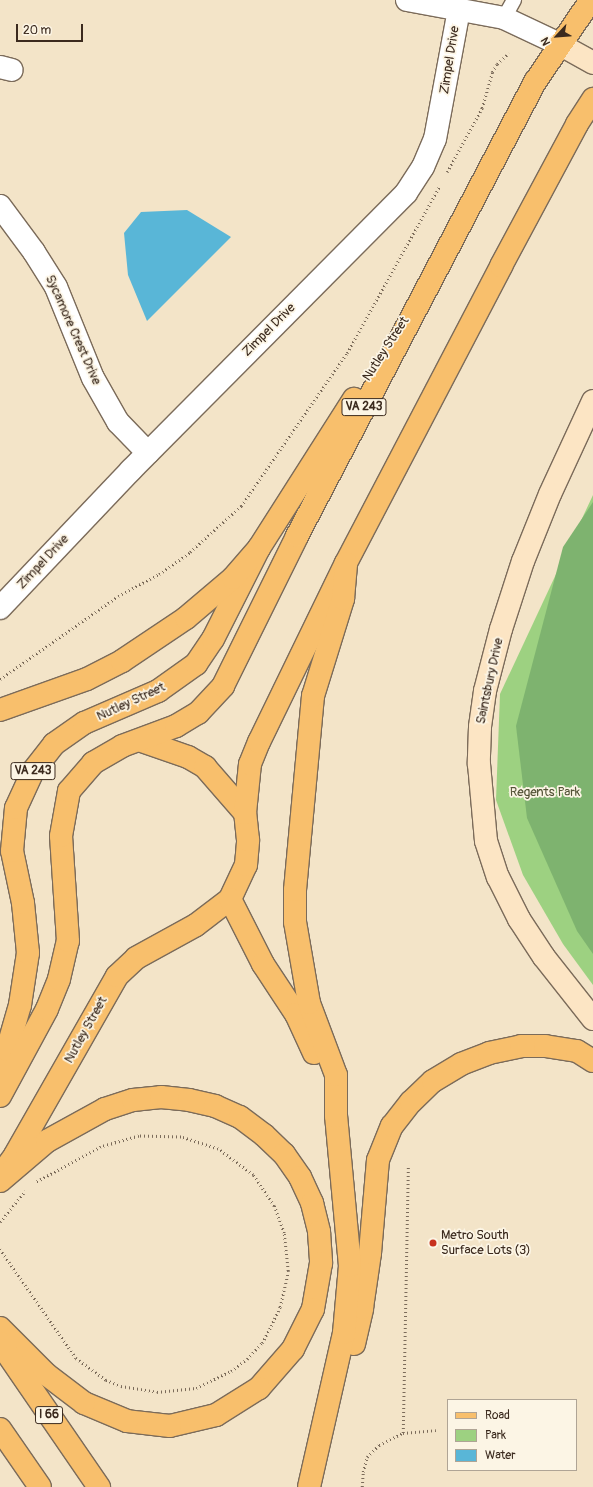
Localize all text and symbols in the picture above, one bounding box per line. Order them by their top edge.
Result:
scale bar [18,16,85,42]
north arrow [537,16,577,56]
text: 20 m [23,23,51,38]
street label: Zimpel Drive [437,25,463,95]
text: N [538,35,553,48]
street label: Sycamore Crest Drive [42,273,104,387]
street label: Zimpel Drive [239,300,299,360]
street label: Nutley Street [359,314,413,384]
road number: VA 243 [341,397,387,417]
street label: Zimpel Drive [14,532,72,592]
street label: Saintsbury Drive [473,636,507,726]
street label: Nutley Street [94,679,168,725]
road number: VA 243 [10,761,56,781]
park label: Regents Park [510,784,580,800]
street label: Nutley Street [61,994,111,1066]
place label: Metro South Surface Lots (3) [441,1228,531,1259]
marker: Metro South Surface Lots (3) [428,1238,438,1248]
legend [447,1399,577,1471]
road number: I 66 [35,1405,63,1425]
text: Road [485,1408,510,1423]
text: Park [485,1428,506,1443]
text: Water [485,1448,516,1463]

